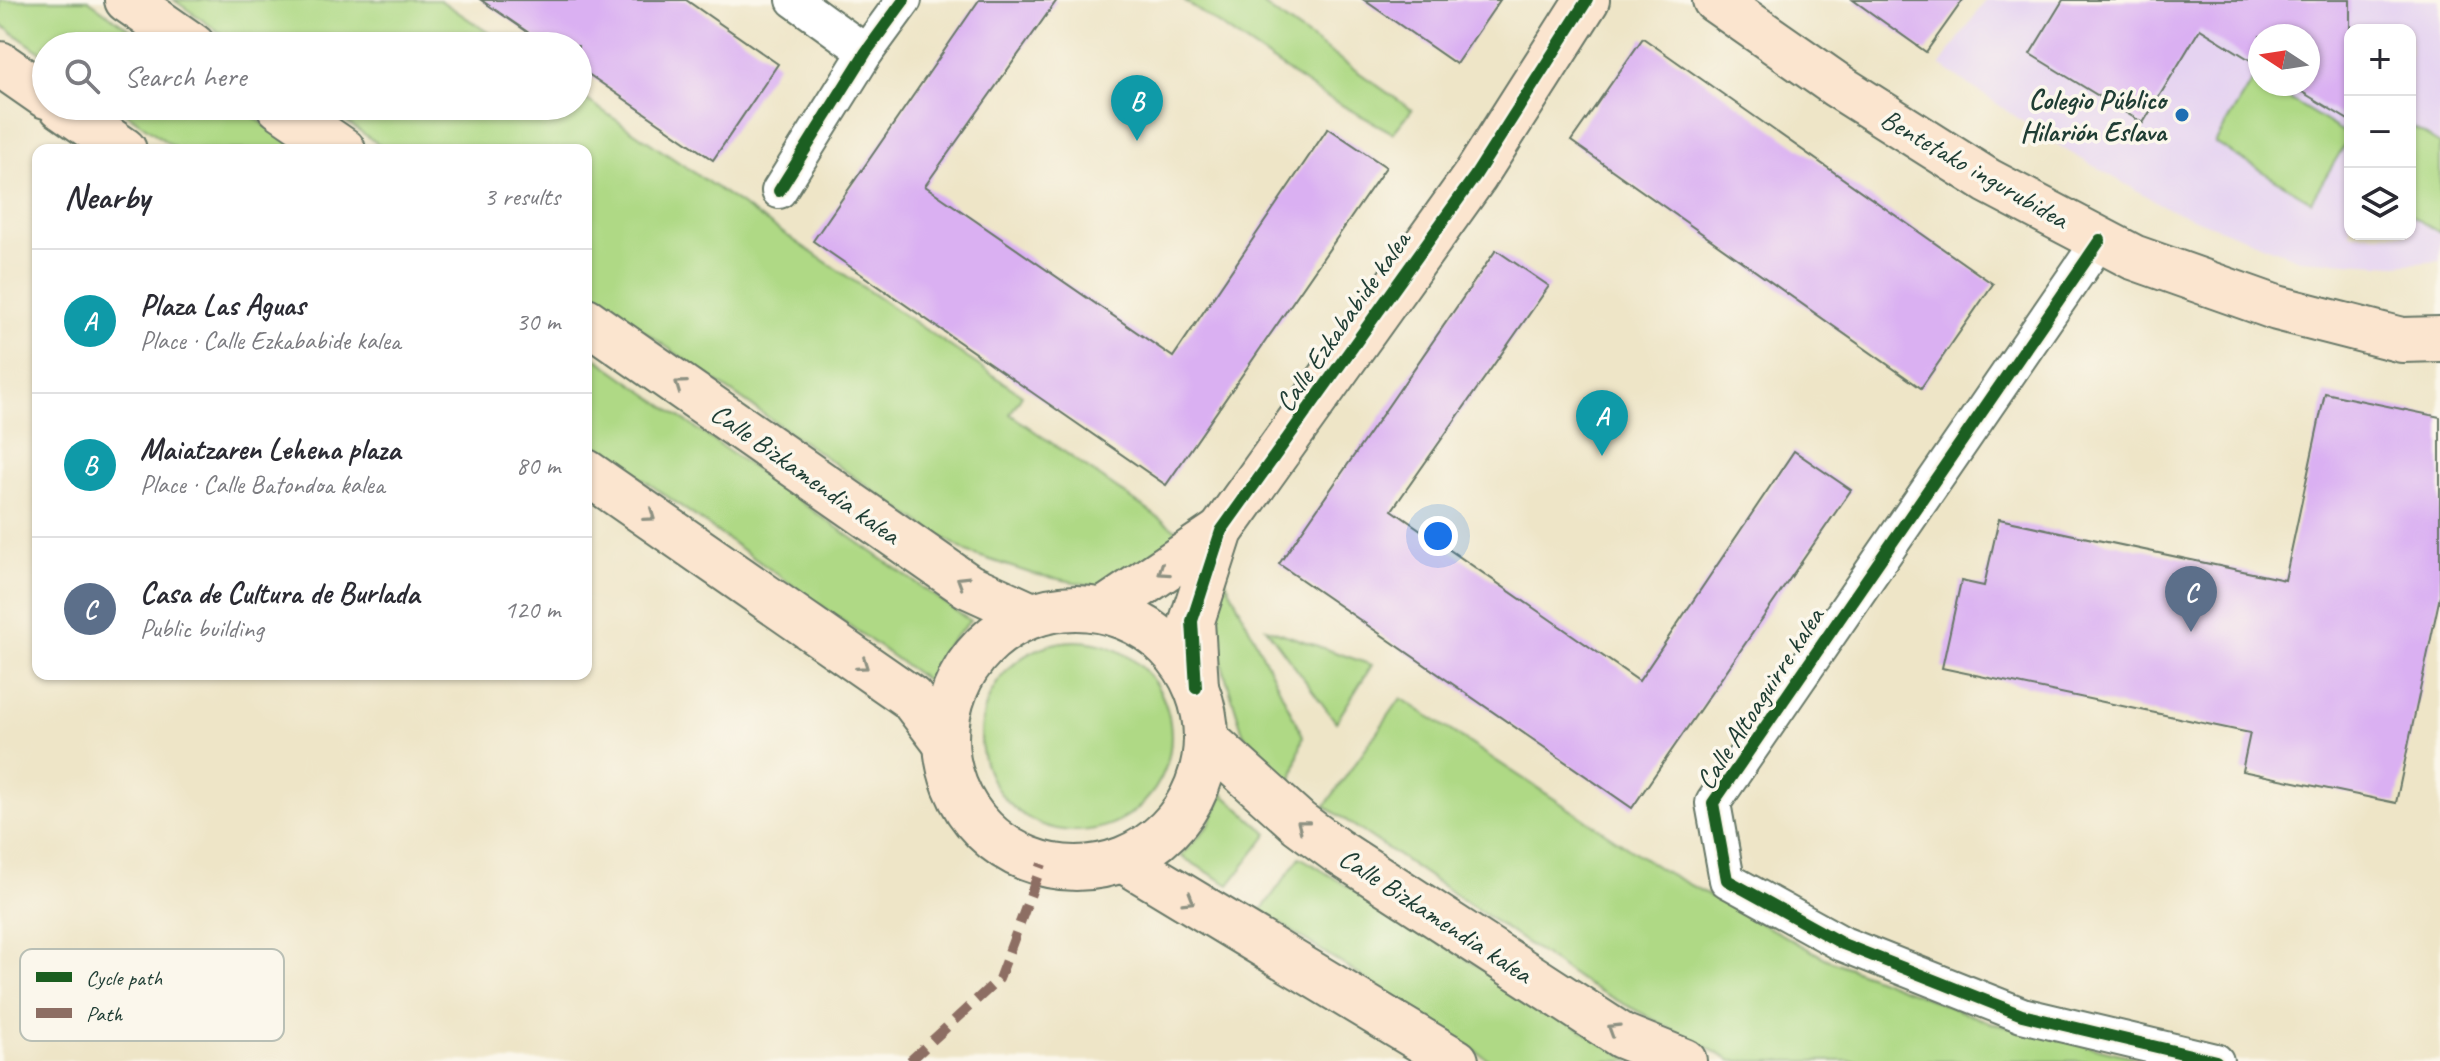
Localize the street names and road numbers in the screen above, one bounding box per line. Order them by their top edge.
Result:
street label: Bentetako ingurubidea [1875,101,2076,237]
street label: Calle Ezkababide kalea [1267,222,1419,418]
street label: Calle Bizkamendia kalea [704,395,909,553]
street label: Calle Altoaguirre kalea [1688,599,1832,796]
street label: Calle Bizkamendia kalea [1333,840,1540,992]

